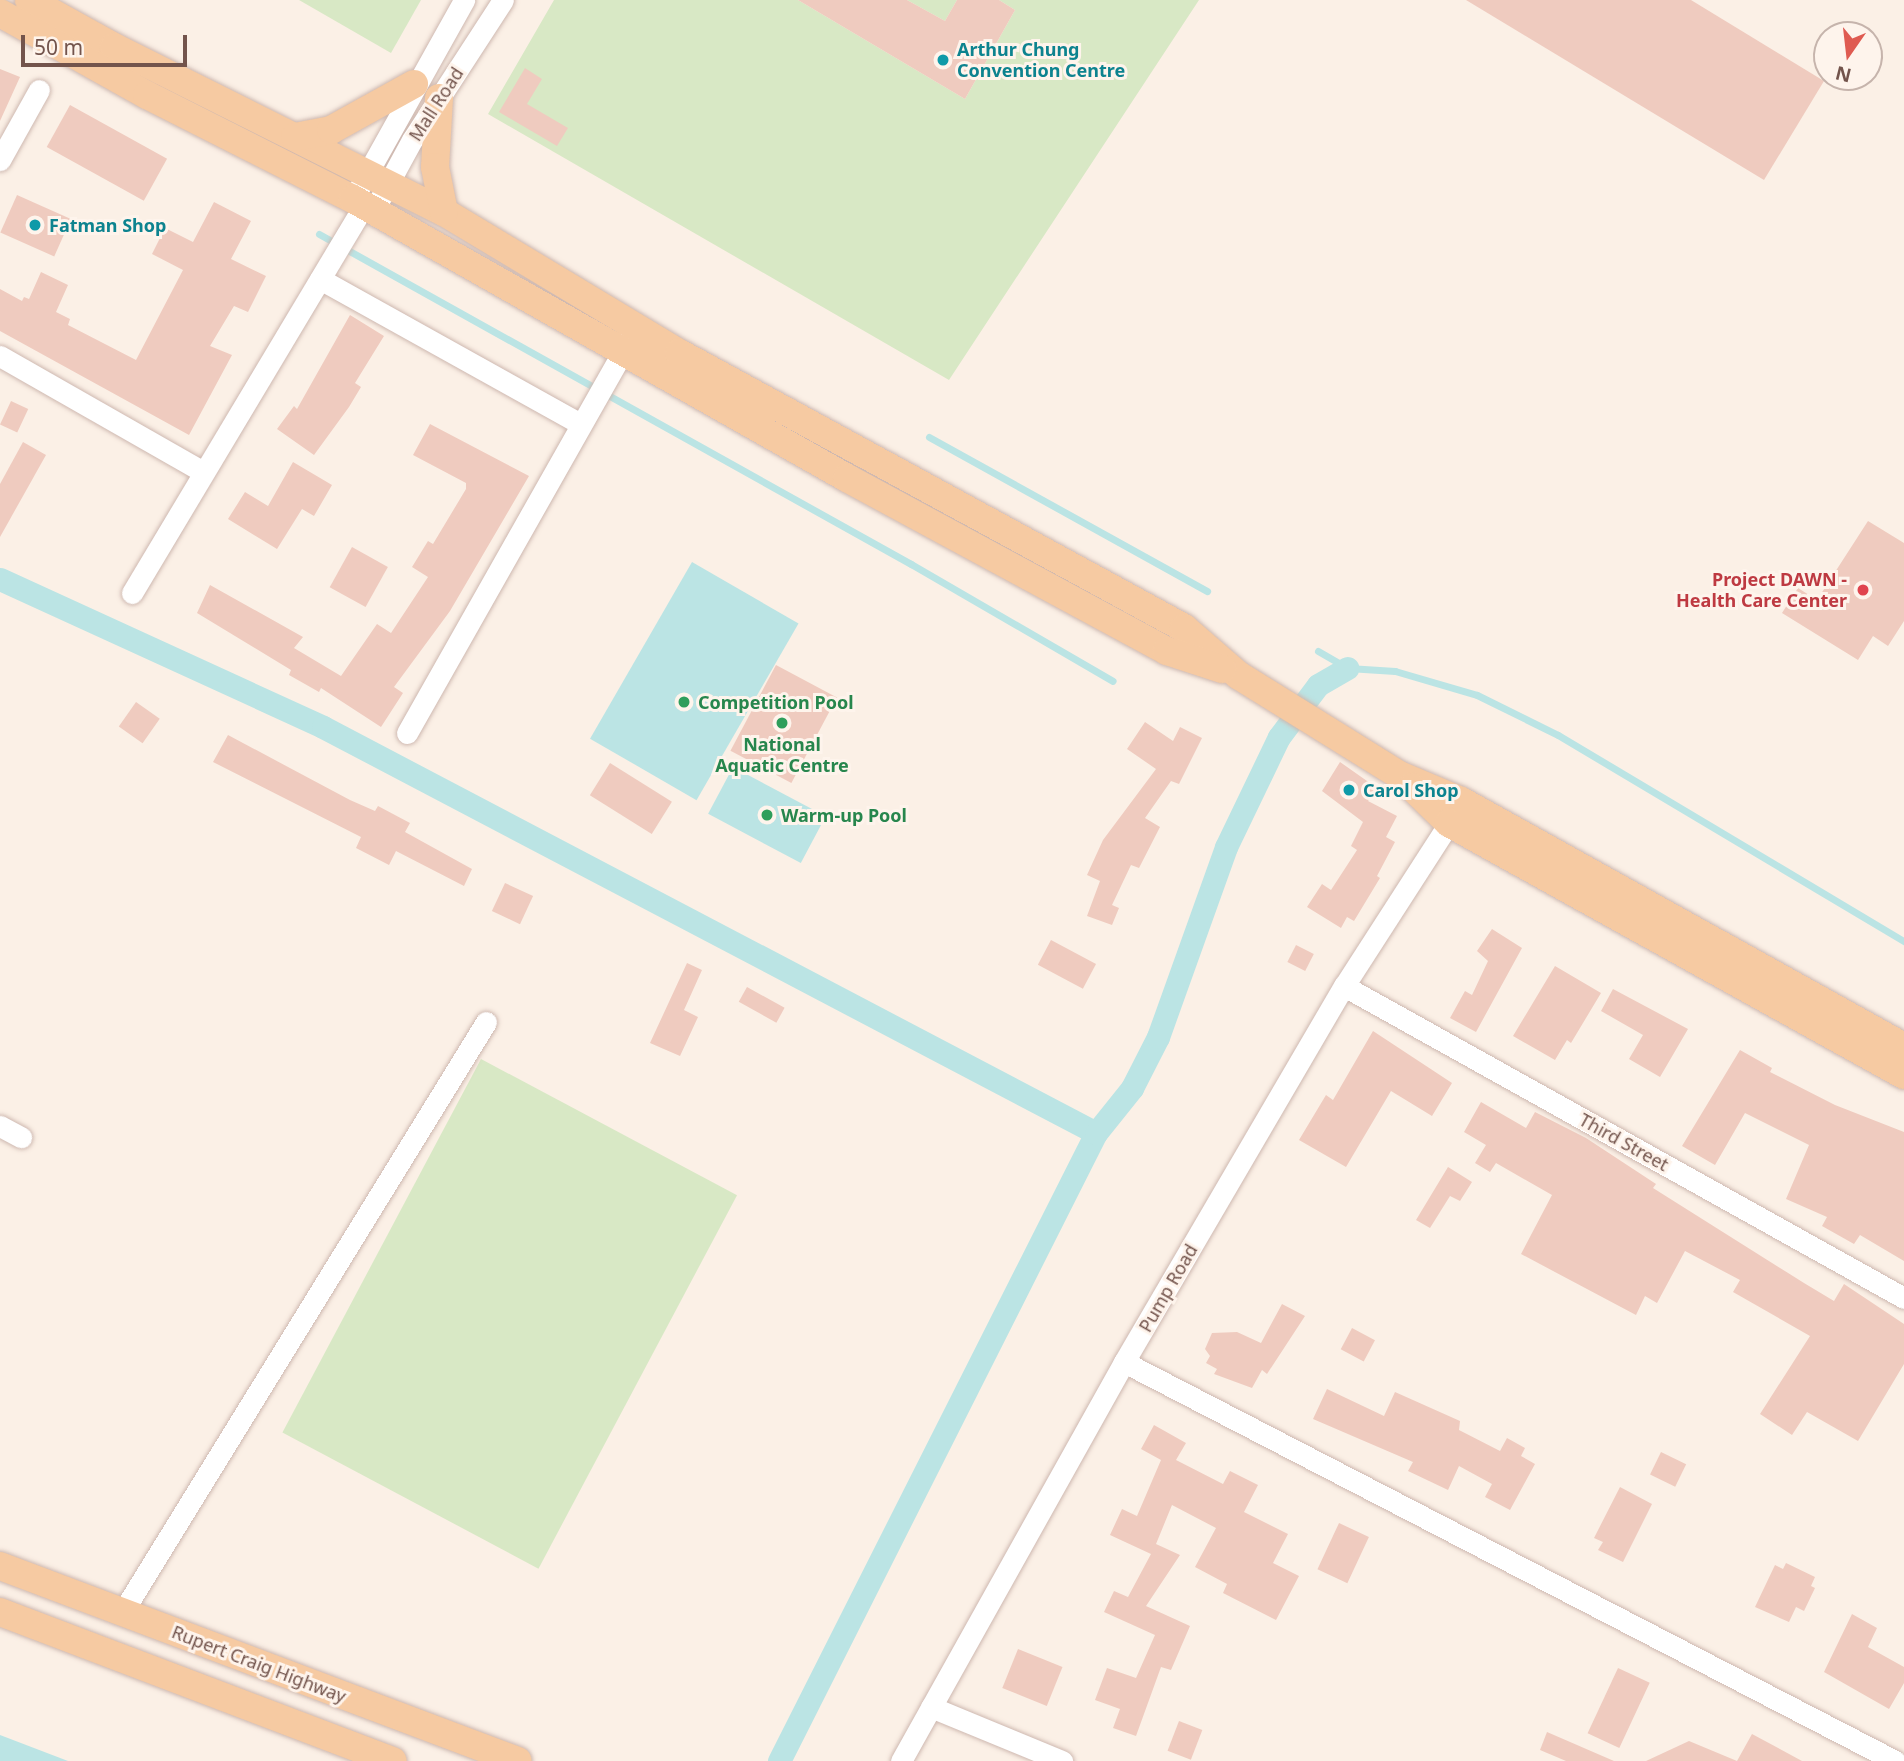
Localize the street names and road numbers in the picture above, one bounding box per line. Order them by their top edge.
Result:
street label: Mall Road [404,63,468,145]
street label: Third Street [1576,1109,1672,1175]
street label: Pump Road [1134,1240,1202,1336]
street label: Rupert Craig Highway [169,1621,349,1707]

